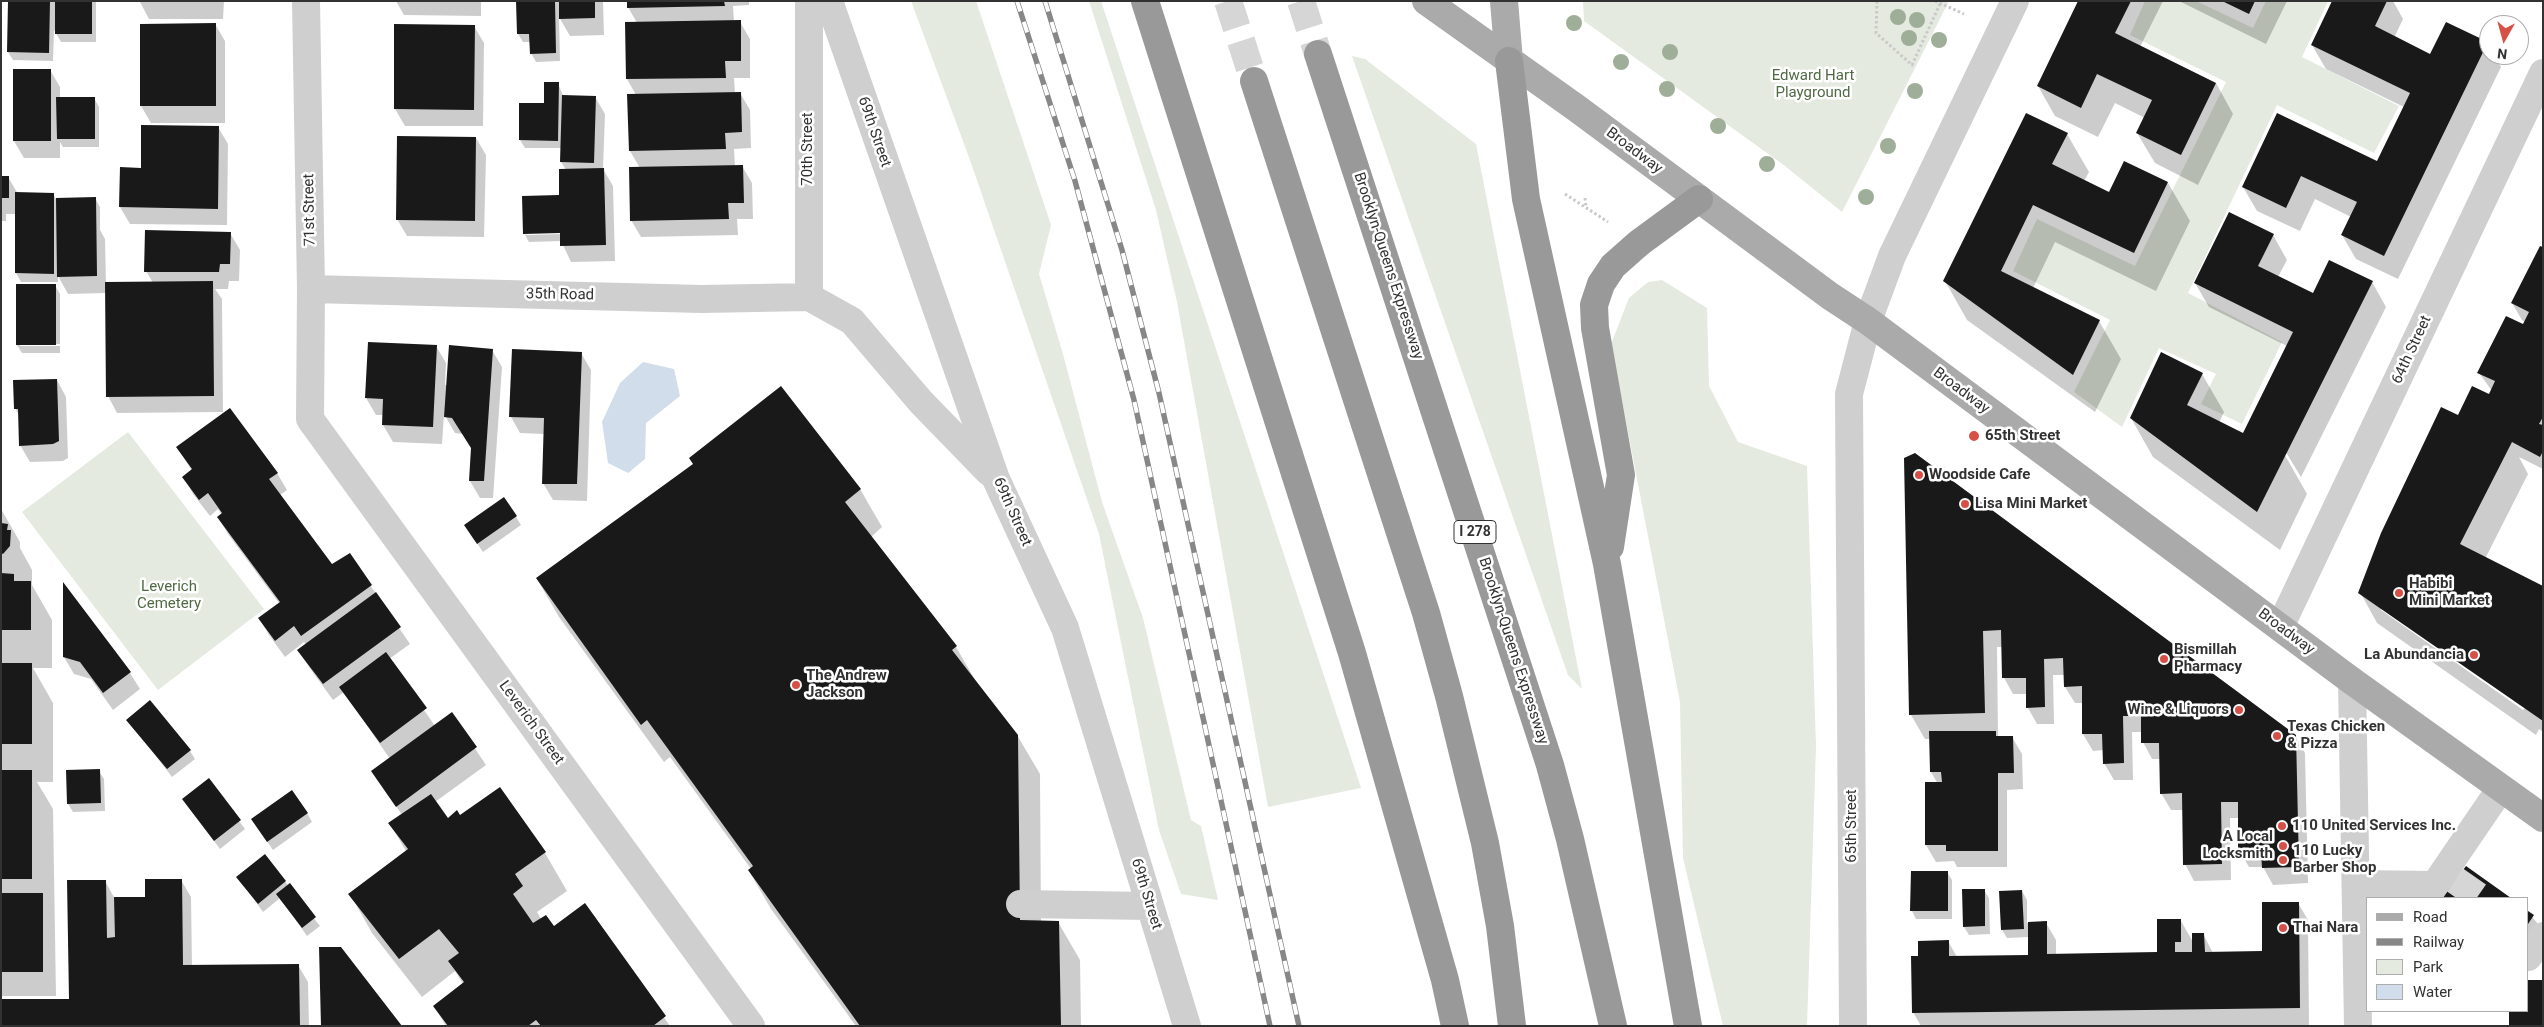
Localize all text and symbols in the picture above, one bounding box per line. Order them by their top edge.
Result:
north arrow [2479,15,2529,65]
text: N [2496,45,2508,62]
park label: Edward Hart Playground [1772,67,1854,102]
street label: 69th Street [854,94,894,170]
street label: 70th Street [799,112,817,186]
street label: Broadway [1602,124,1666,178]
street label: Brooklyn-Queens Expressway [1349,170,1427,362]
street label: 71st Street [300,173,320,247]
street label: 35th Road [526,285,594,305]
street label: 64th Street [2388,313,2436,387]
street label: Broadway [1929,364,1993,418]
place label: 65th Street [1985,427,2060,445]
marker: 65th Street [1967,429,1981,443]
place label: Woodside Cafe [1929,466,2030,484]
marker: Woodside Cafe [1913,469,1925,481]
street label: 69th Street [989,475,1035,549]
place label: Lisa Mini Market [1975,495,2087,513]
marker: Lisa Mini Market [1959,498,1971,510]
road number: I 278 [1454,520,1496,544]
street label: Brooklyn-Queens Expressway [1474,555,1552,747]
place label: Habibi Mini Market [2409,575,2490,610]
park label: Leverich Cemetery [137,578,201,613]
marker: Habibi Mini Market [2393,587,2405,599]
street label: Broadway [2254,605,2318,659]
place label: Bismillah Pharmacy [2174,641,2242,676]
place label: La Abundancia [2364,646,2464,664]
marker: La Abundancia [2468,649,2480,661]
marker: Bismillah Pharmacy [2158,653,2170,665]
place label: The Andrew Jackson [806,667,887,702]
street label: Leverich Street [495,678,567,768]
marker: The Andrew Jackson [790,679,802,691]
place label: Wine & Liquors [2127,701,2229,719]
marker: Wine & Liquors [2233,704,2245,716]
place label: Texas Chicken & Pizza [2287,718,2385,753]
marker: Texas Chicken & Pizza [2271,730,2283,742]
street label: 65th Street [1843,789,1861,863]
place label: 110 United Services Inc. [2292,817,2456,835]
marker: 110 United Services Inc. [2276,820,2288,832]
place label: A Local Locksmith [2202,828,2273,863]
marker: A Local Locksmith [2277,840,2289,852]
place label: 110 Lucky Barber Shop [2293,842,2376,877]
marker: 110 Lucky Barber Shop [2277,854,2289,866]
street label: 69th Street [1127,856,1165,932]
legend [2366,897,2529,1012]
text: Road [2413,908,2447,926]
place label: Thai Nara [2293,919,2358,937]
marker: Thai Nara [2277,922,2289,934]
text: Railway [2413,933,2464,951]
text: Park [2413,958,2443,976]
text: Water [2413,983,2452,1001]

